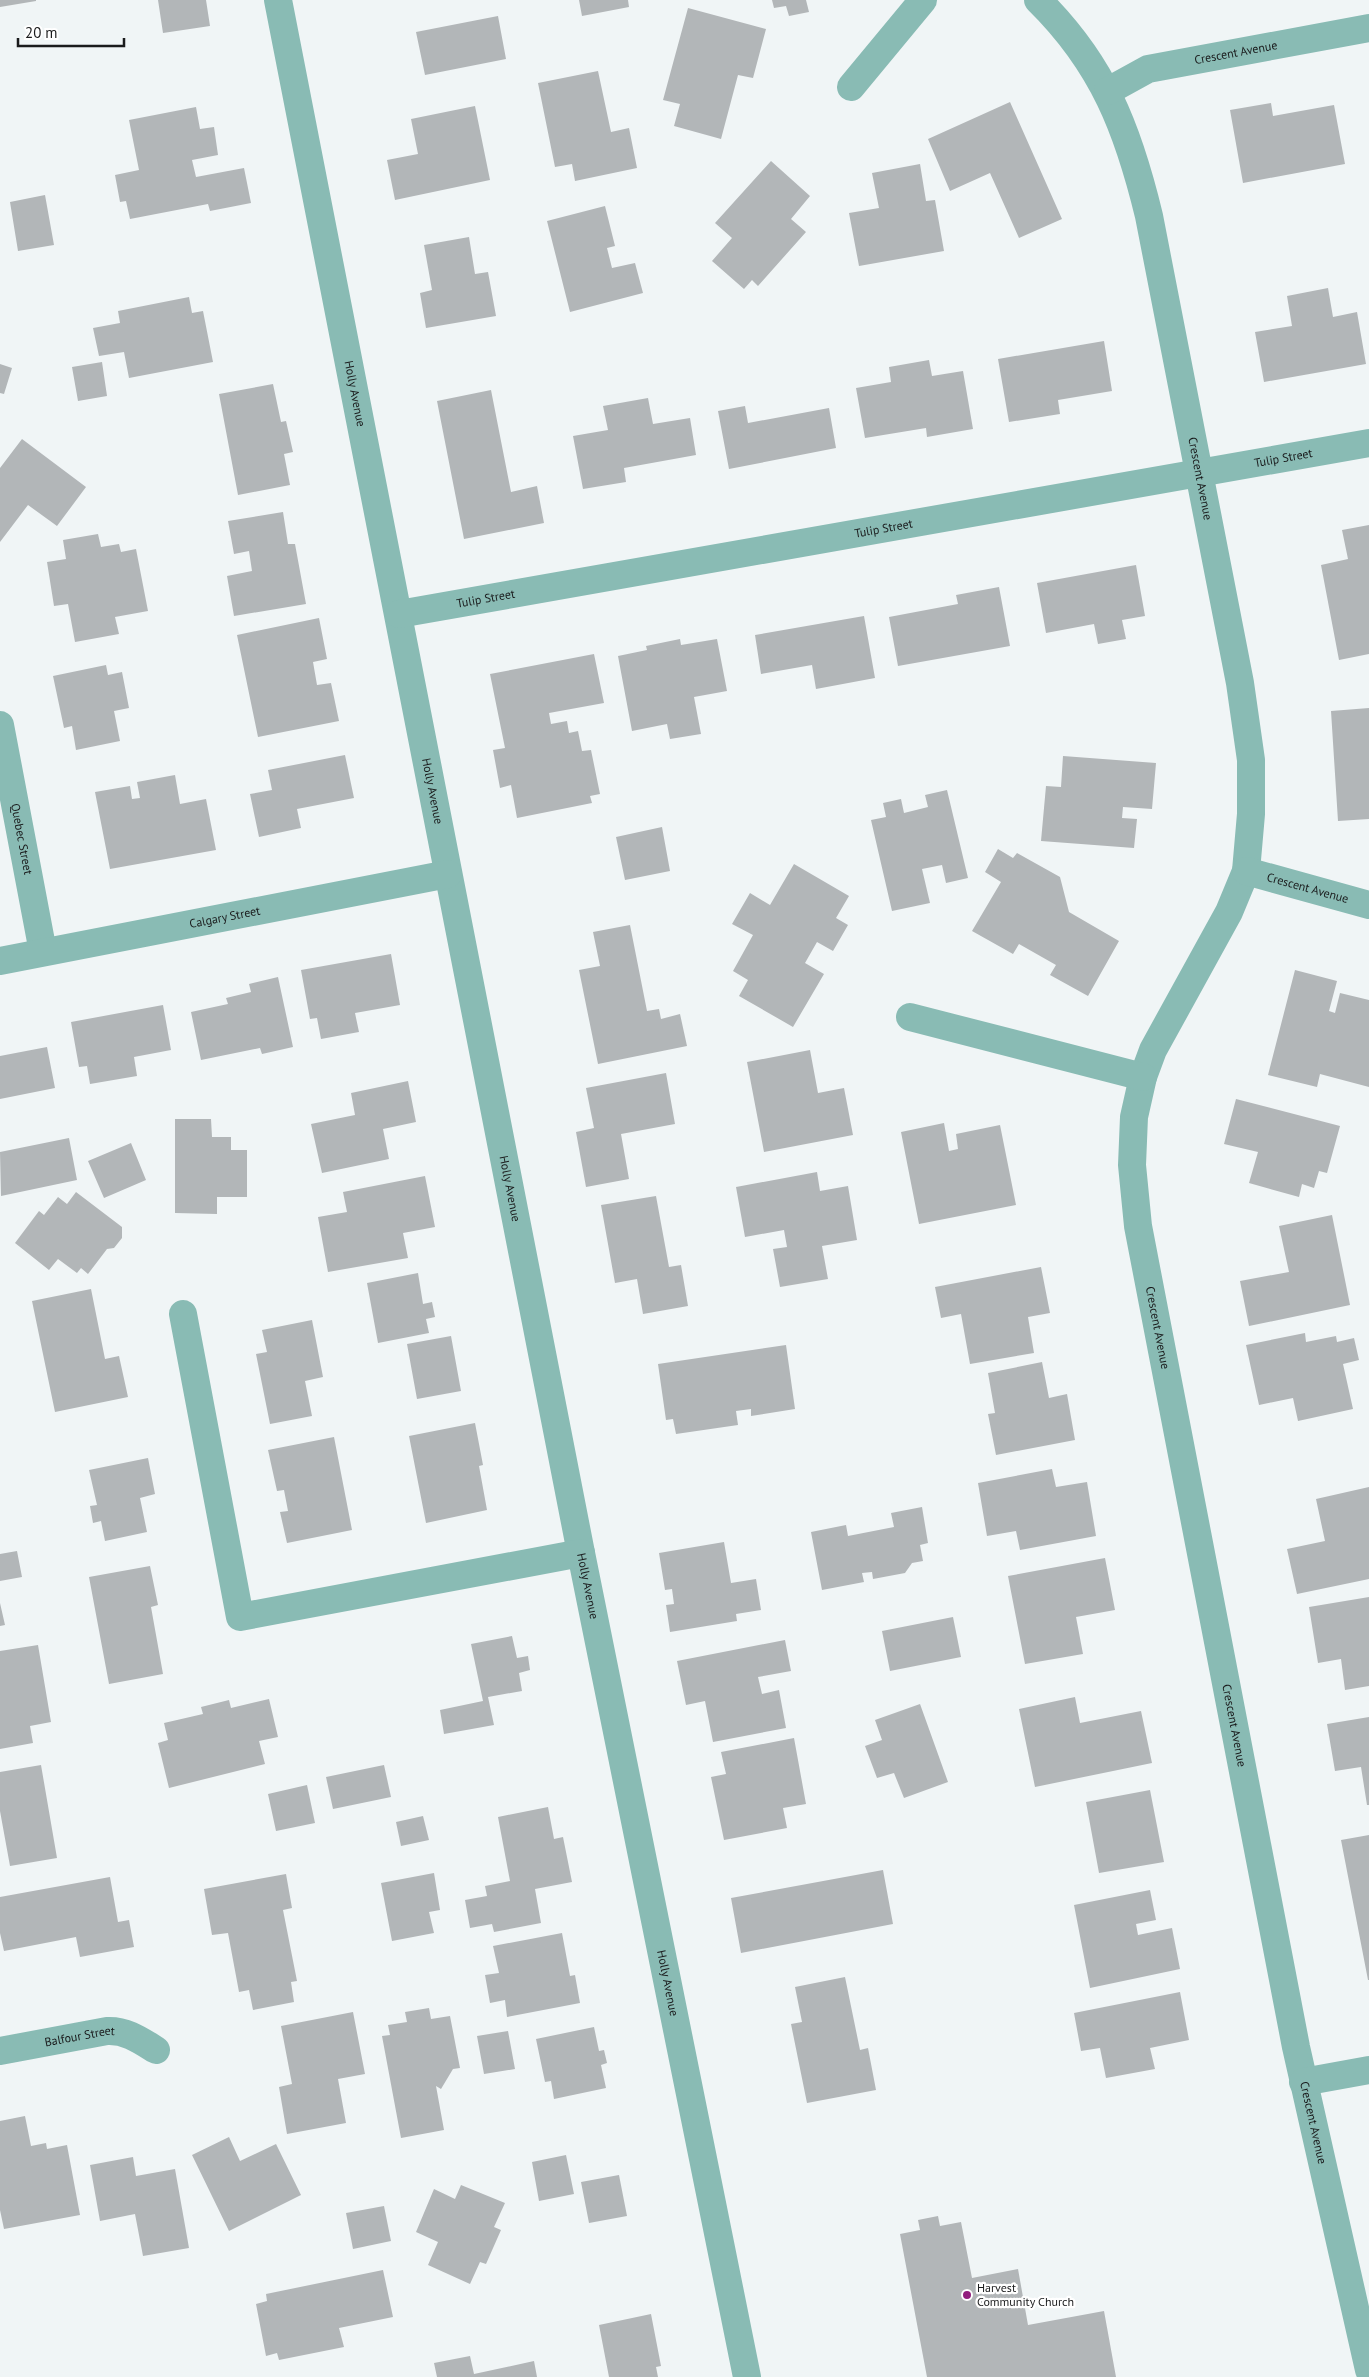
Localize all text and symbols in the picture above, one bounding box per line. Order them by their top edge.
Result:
scale bar [18,15,124,47]
text: 20 m [25,23,58,42]
street label: Crescent Avenue [1193,37,1279,67]
street label: Holly Avenue [341,359,369,428]
street label: Crescent Avenue [1185,436,1216,521]
street label: Tulip Street [1253,445,1314,470]
street label: Tulip Street [853,516,914,541]
street label: Tulip Street [455,586,516,611]
street label: Holly Avenue [419,757,447,825]
street label: Quebec Street [8,802,36,876]
street label: Crescent Avenue [1265,869,1350,906]
street label: Calgary Street [188,903,261,931]
street label: Holly Avenue [497,1154,524,1223]
street label: Crescent Avenue [1143,1285,1173,1370]
street label: Holly Avenue [574,1552,602,1620]
street label: Crescent Avenue [1219,1683,1250,1768]
street label: Holly Avenue [654,1949,682,2017]
street label: Balfour Street [43,2023,115,2050]
street label: Crescent Avenue [1297,2080,1330,2165]
place label: Harvest Community Church [977,2280,1074,2309]
marker: Harvest Community Church [961,2289,973,2301]

